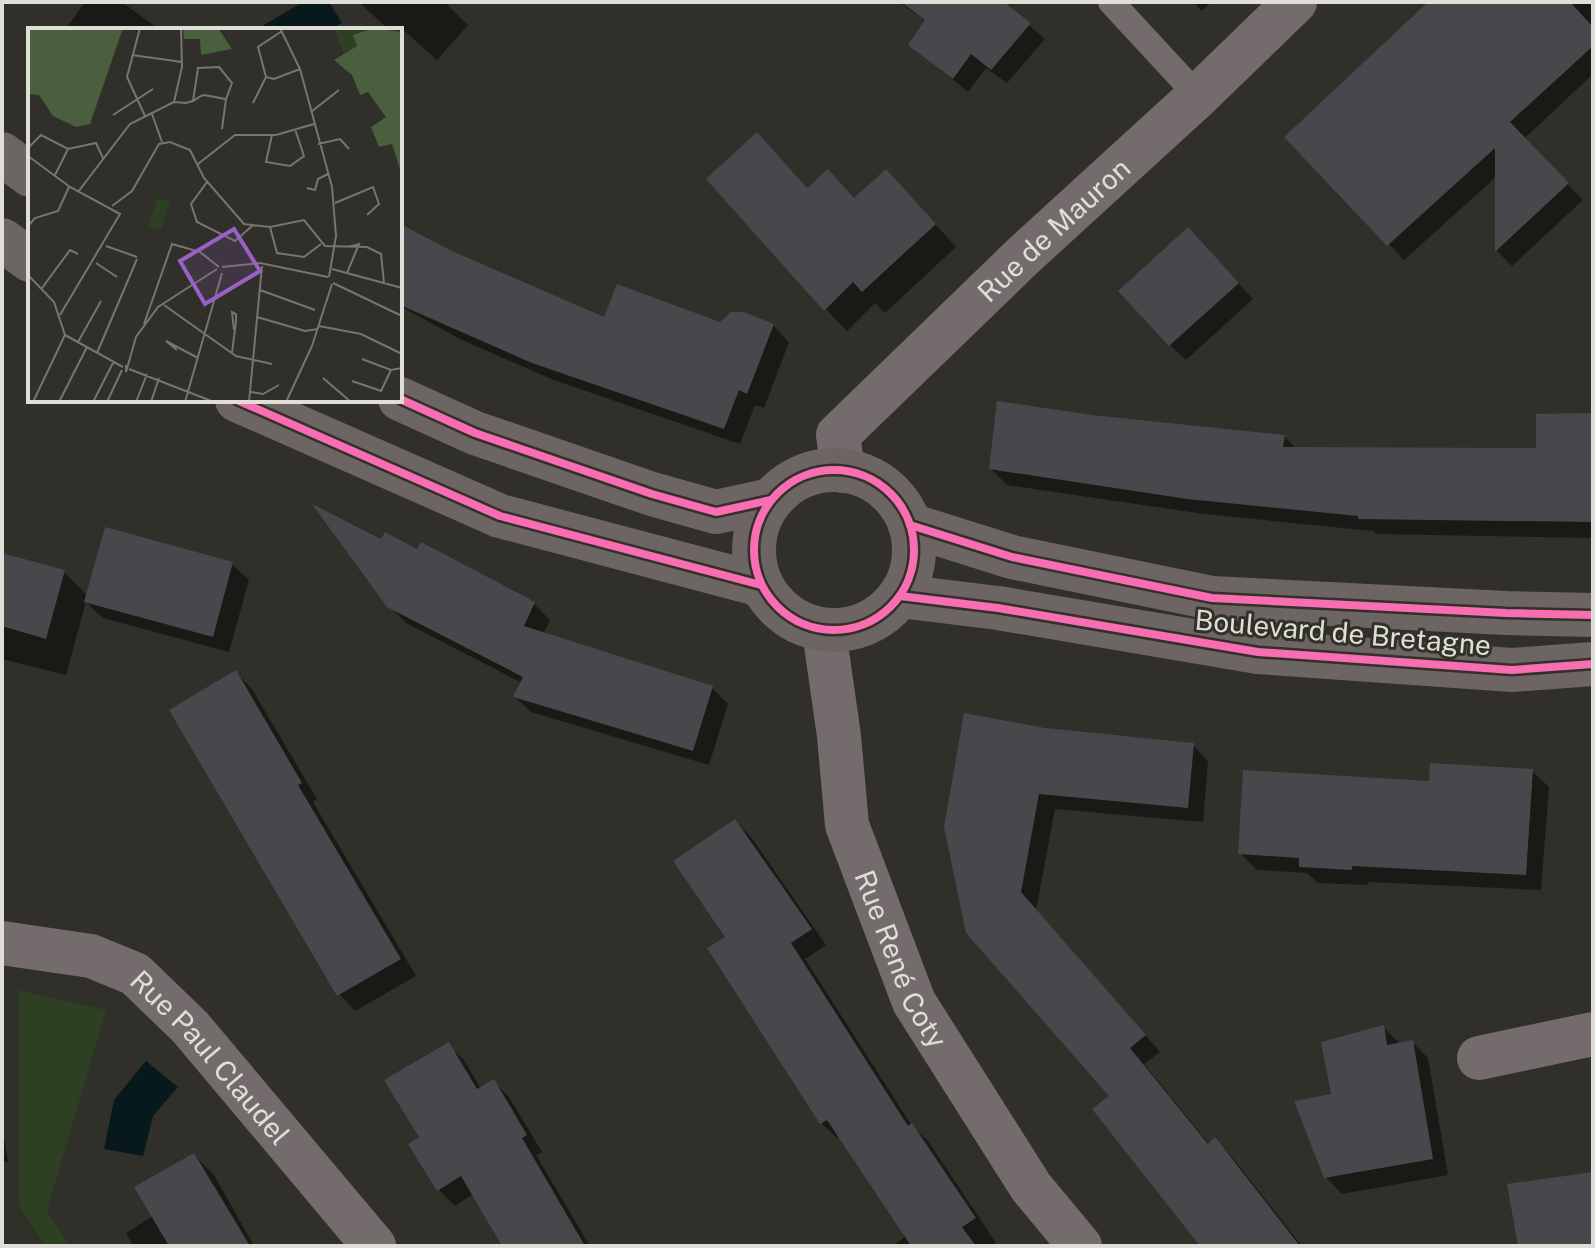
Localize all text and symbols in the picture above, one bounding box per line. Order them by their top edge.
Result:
inset map [28,28,402,402]
street label: Rue de Mauron [970,151,1136,308]
street label: Boulevard de Bretagne [1194,603,1492,661]
street label: Rue René Coty [849,865,955,1054]
street label: Rue Paul Claudel [124,963,298,1151]

